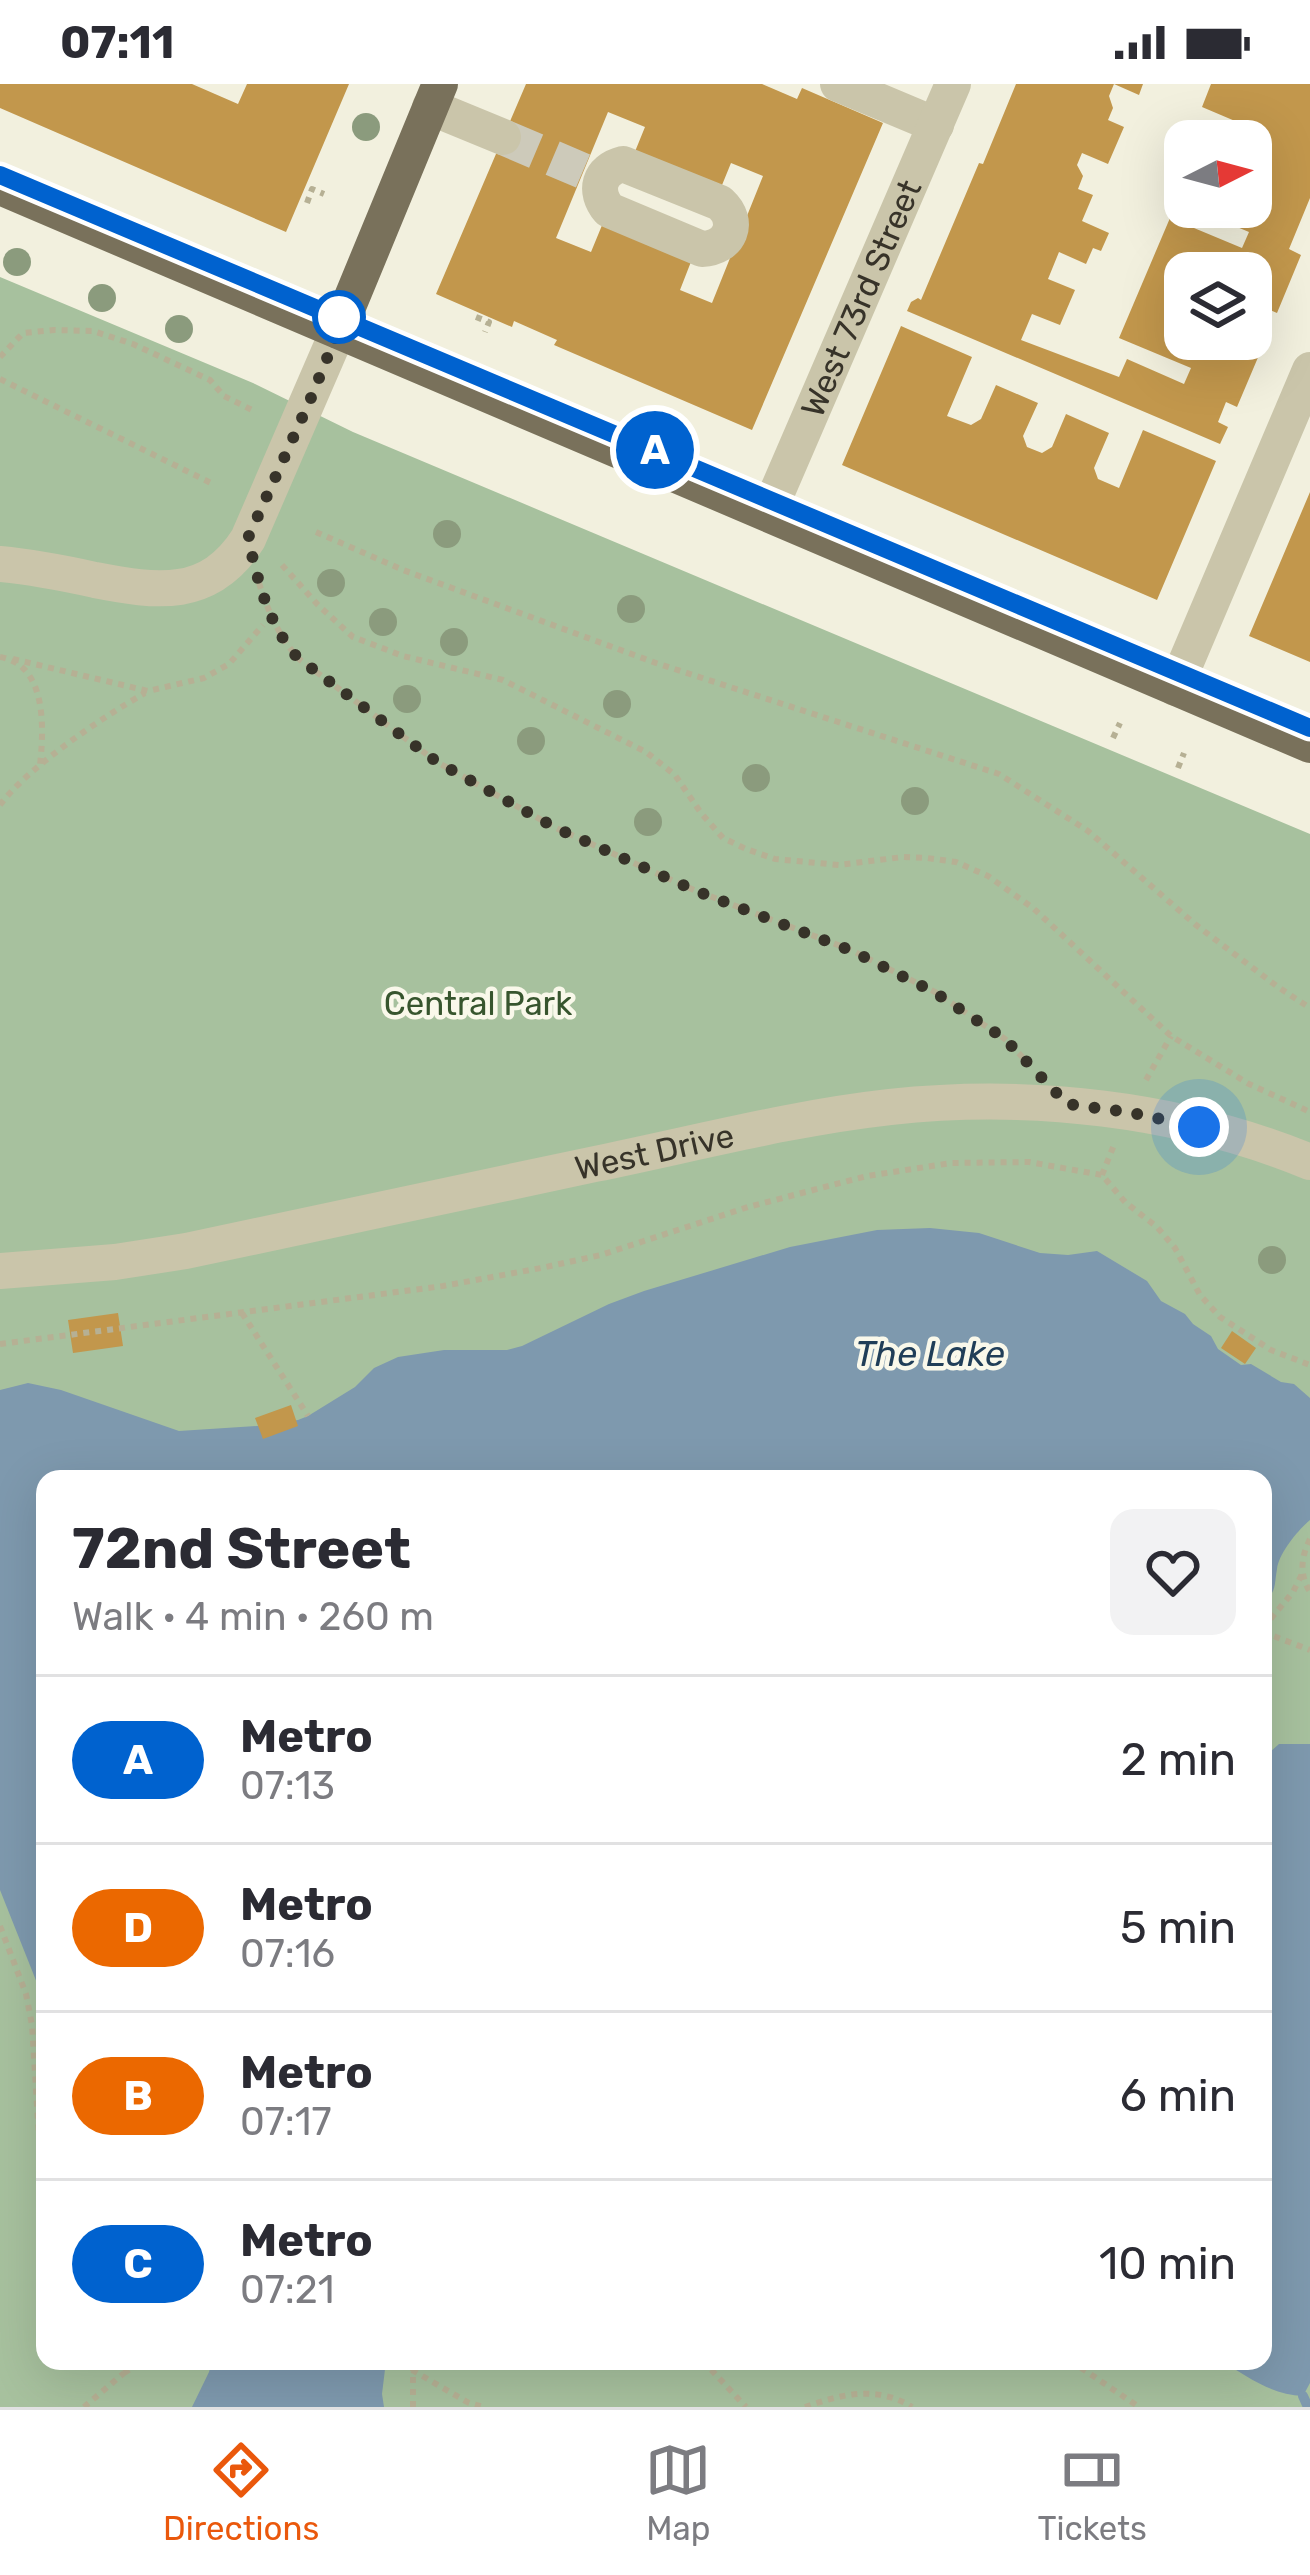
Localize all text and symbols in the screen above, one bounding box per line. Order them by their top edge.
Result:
text: 07:11 [60,16,174,69]
north arrow [1164,120,1272,228]
map controls [1164,120,1272,360]
street label: West 73rd Street [793,174,929,423]
button: layers [1164,252,1272,360]
unlabelled marker [314,292,364,342]
line badge: A [616,411,694,489]
text: A [640,425,670,475]
park label: Central Park [384,984,572,1023]
your location [1169,1097,1229,1157]
street label: West Drive [571,1115,737,1188]
water label: The Lake [855,1332,1005,1375]
button: heart [1110,1509,1236,1635]
text: 72nd Street [72,1515,411,1582]
text: Walk · 4 min · 260 m [72,1594,434,1640]
text: Metro [240,1710,373,1763]
text: 2 min [1120,1733,1236,1786]
text: A [123,1735,153,1785]
text: 07:13 [240,1763,335,1809]
text: Metro [240,1878,373,1931]
text: 5 min [1120,1901,1236,1954]
text: D [123,1903,153,1953]
text: 07:16 [240,1931,335,1977]
text: Metro [240,2046,373,2099]
text: 6 min [1120,2069,1236,2122]
text: B [123,2071,153,2121]
text: 07:17 [240,2099,331,2145]
text: Metro [240,2214,373,2267]
text: 10 min [1099,2237,1236,2290]
text: C [123,2239,153,2289]
text: 07:21 [240,2267,334,2313]
tab: Directions [163,2437,319,2548]
tab: Map [645,2437,711,2548]
tab: Tickets [1037,2437,1147,2548]

